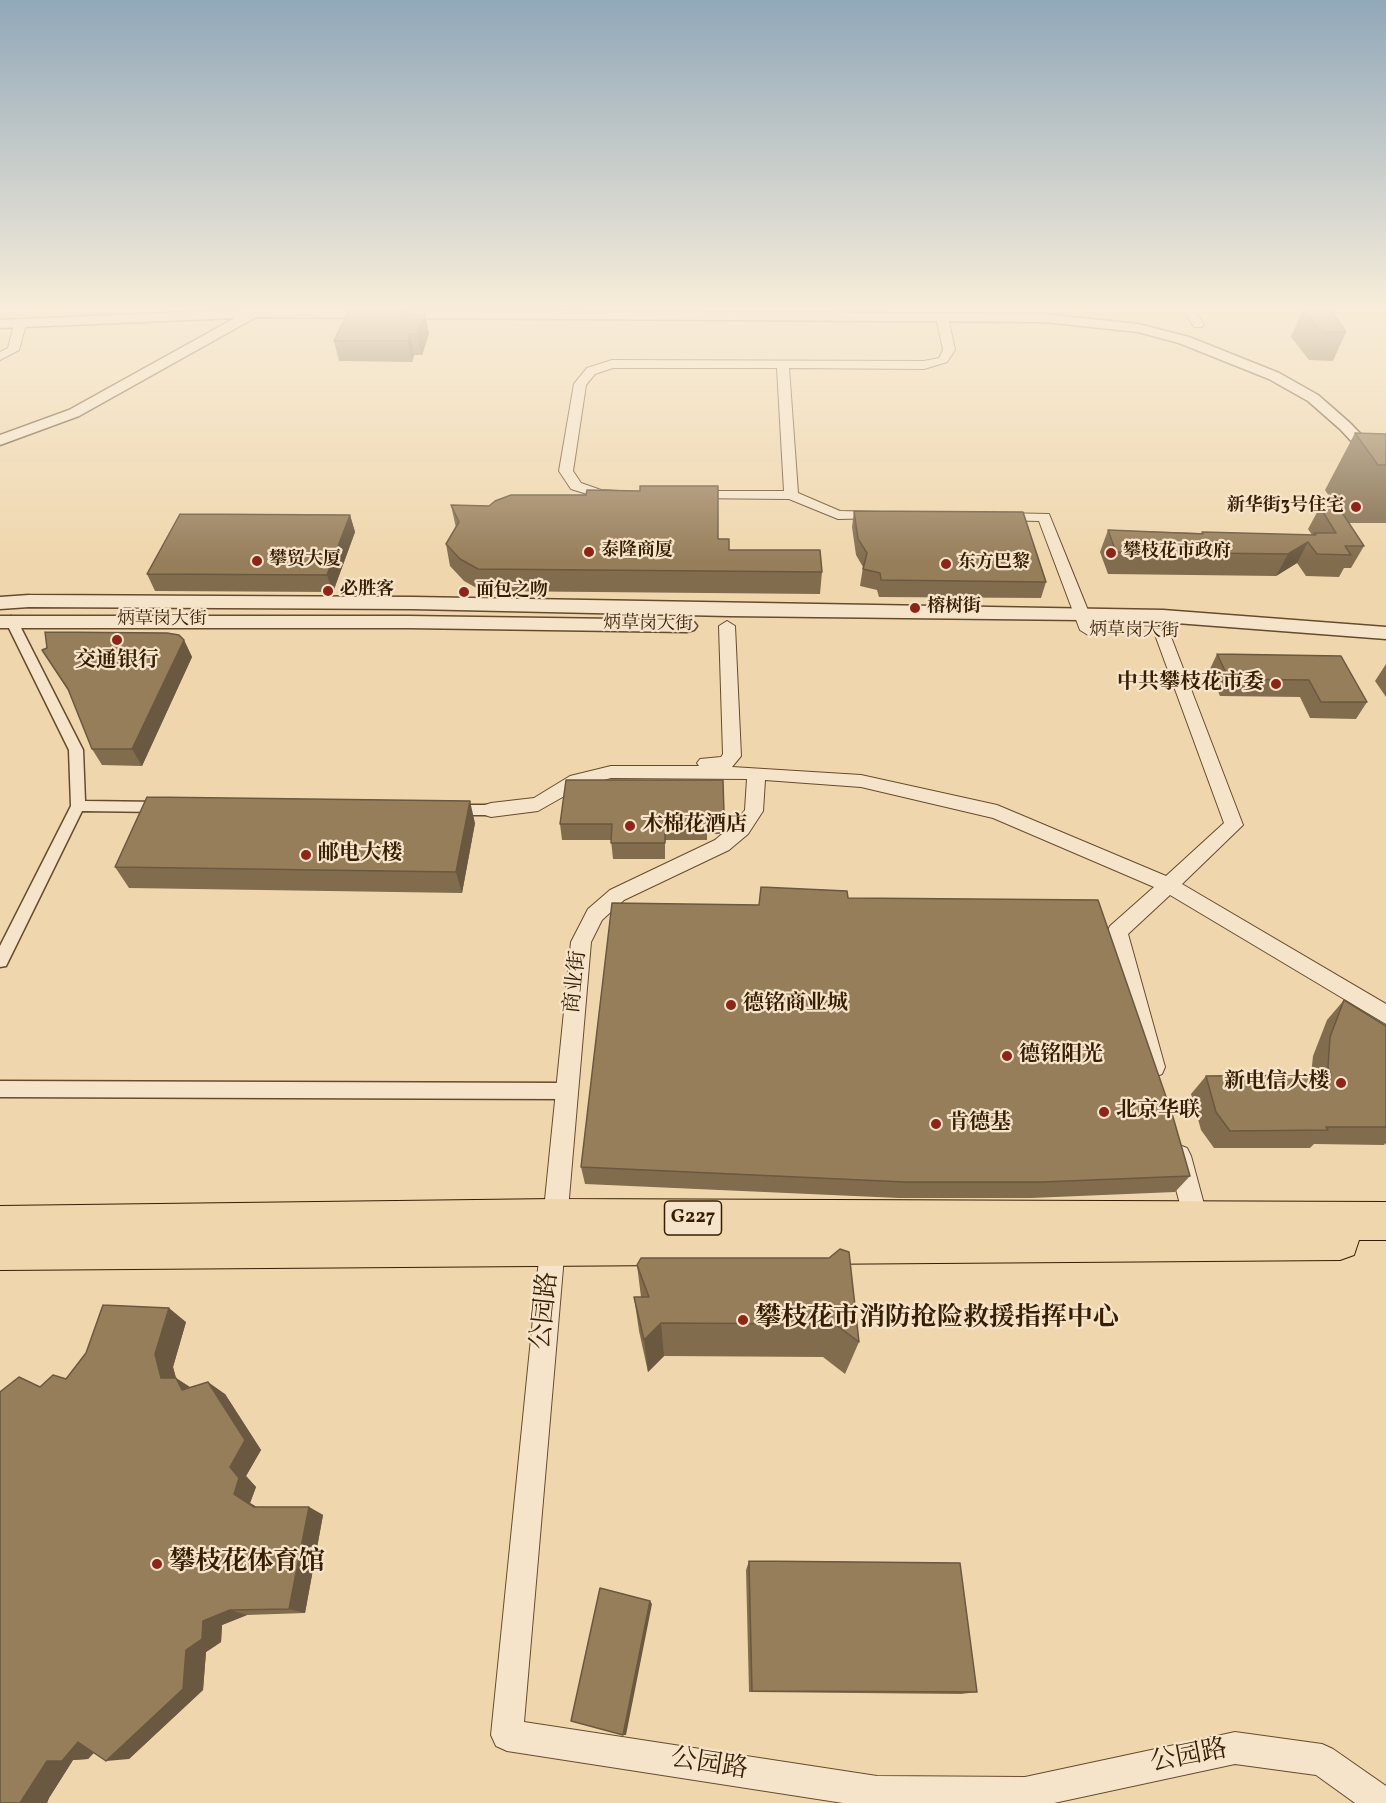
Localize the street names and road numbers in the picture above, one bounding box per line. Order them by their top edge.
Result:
street label: 炳草岗大街 [117,610,207,632]
street label: 炳草岗大街 [603,613,693,637]
street label: 炳草岗大街 [1089,620,1179,644]
street label: 商业街 [561,949,593,1015]
road number: G227 [664,1201,722,1235]
street label: 公园路 [527,1271,567,1351]
street label: 公园路 [1148,1735,1230,1781]
street label: 公园路 [668,1744,750,1788]

